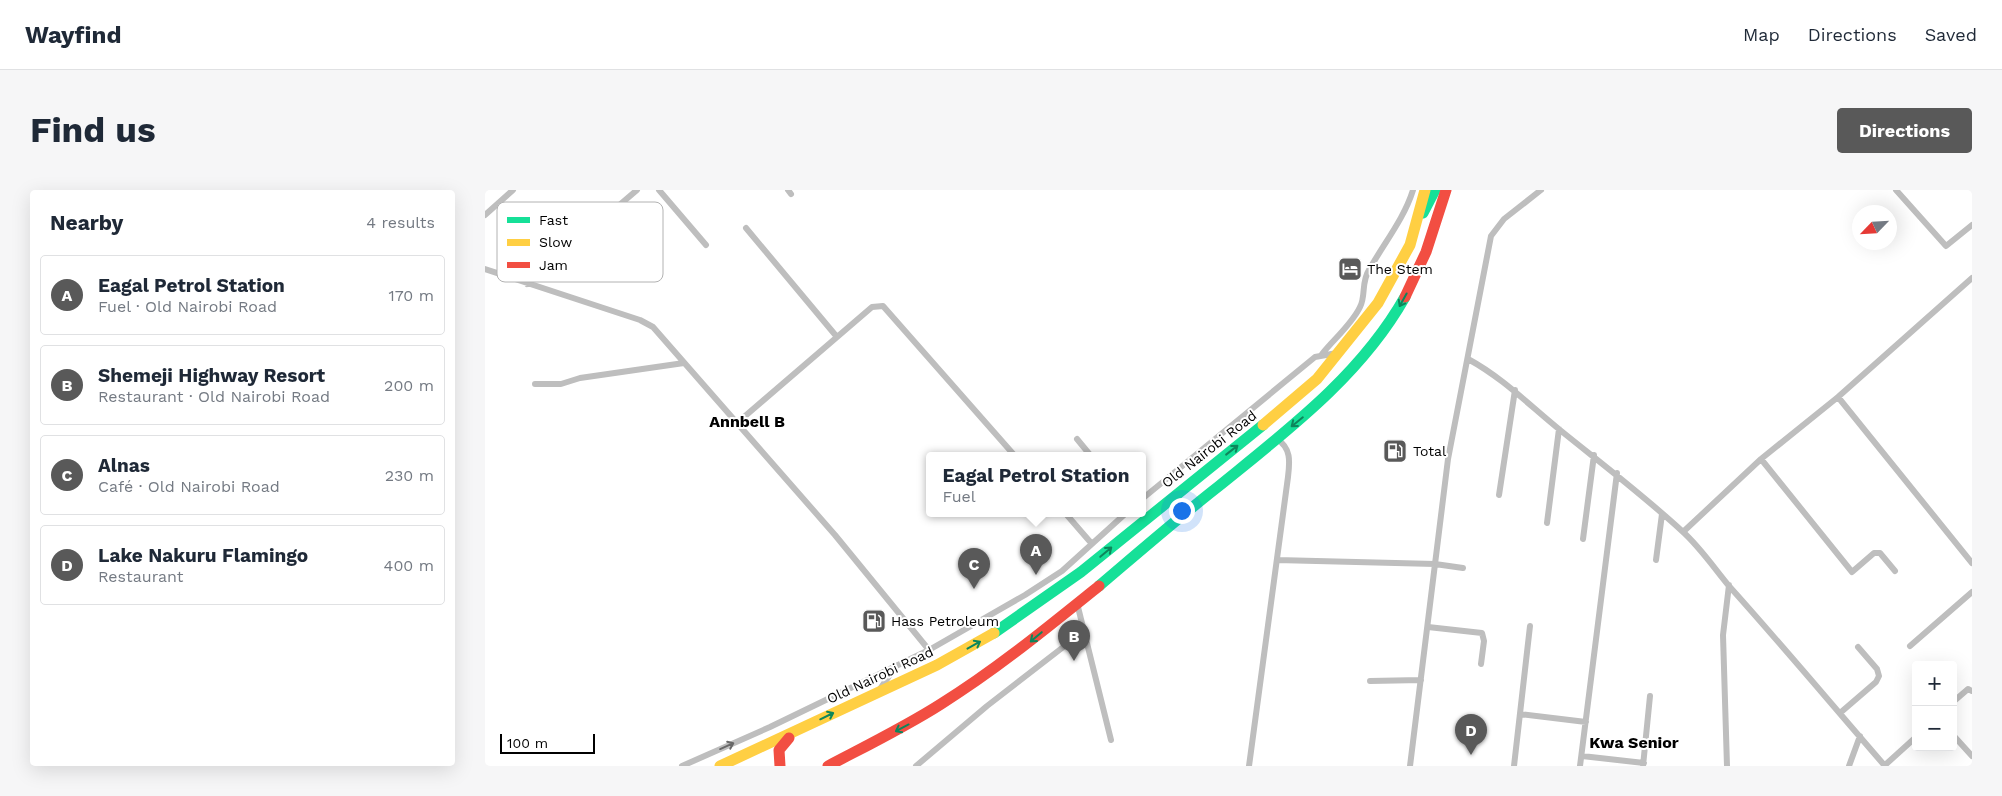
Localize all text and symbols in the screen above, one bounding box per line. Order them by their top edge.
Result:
text: Wayfind [25,21,121,49]
text: Map [1743,24,1780,45]
text: Directions [1808,24,1897,45]
text: Saved [1925,24,1977,45]
button: Directions [1837,108,1972,153]
text: Find us [30,109,156,151]
legend [497,202,663,282]
north arrow [1852,205,1897,250]
text: Nearby [50,210,123,235]
text: Fast [539,212,568,228]
text: 4 results [366,213,435,232]
text: Slow [539,234,572,250]
hotel icon: The Stem [1337,256,1363,282]
text: Jam [539,257,568,273]
place label: The Stem [1367,261,1433,277]
text: Eagal Petrol Station [98,274,285,297]
text: A [62,286,72,305]
text: 170 m [388,286,434,305]
one-way arrow [1397,293,1407,307]
text: Fuel · Old Nairobi Road [98,297,277,316]
text: Shemeji Highway Resort [98,364,325,387]
text: B [62,376,72,395]
text: 200 m [384,376,434,395]
text: Restaurant · Old Nairobi Road [98,387,330,406]
street label: Old Nairobi Road [1159,407,1259,491]
district label: Annbell B [709,412,785,431]
one-way arrow [1291,417,1304,428]
fuel station icon: Total [1382,438,1408,464]
place label: Total [1413,443,1447,459]
one-way arrow [1226,444,1239,455]
popup [926,452,1146,517]
text: Alnas [98,454,150,477]
text: Eagal Petrol Station [943,464,1129,487]
text: C [62,466,72,485]
text: 230 m [385,466,434,485]
text: Café · Old Nairobi Road [98,477,280,496]
text: Fuel [943,487,976,506]
your location [1169,498,1195,524]
pin: A [1020,534,1052,575]
text: Lake Nakuru Flamingo [98,544,308,567]
one-way arrow [1099,546,1112,557]
pin: C [958,548,990,589]
text: D [61,556,73,575]
text: 400 m [384,556,434,575]
text: Restaurant [98,567,184,586]
fuel station icon: Hass Petroleum [861,608,887,634]
place label: Hass Petroleum [891,613,999,629]
pin: B [1058,620,1090,661]
one-way arrow [1030,631,1043,642]
one-way arrow [966,640,980,650]
street label: Old Nairobi Road [824,643,936,707]
map controls [1912,661,1957,751]
button: + [1912,661,1957,706]
button: − [1912,706,1957,751]
one-way arrow [820,711,835,721]
pin: D [1455,714,1487,755]
one-way arrow [895,723,909,733]
scale bar [500,731,595,754]
district label: Kwa Senior [1589,733,1679,752]
text: 100 m [507,735,548,751]
one-way arrow [719,741,734,751]

